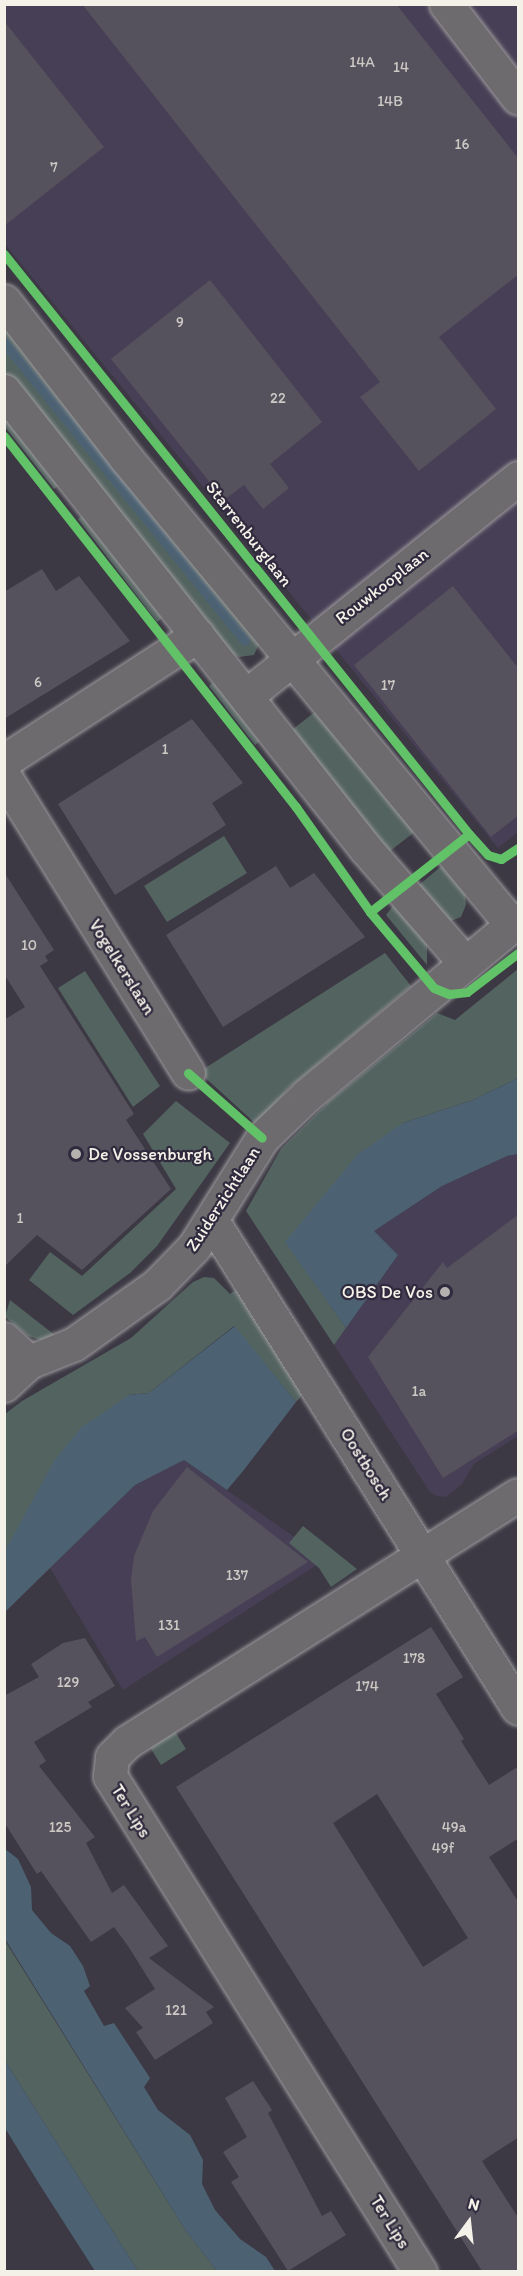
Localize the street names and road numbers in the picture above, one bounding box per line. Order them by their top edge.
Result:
street label: Starrenburglaan [201,477,297,591]
street label: Rouwkooplaan [331,543,433,629]
street label: Vogelkerslaan [84,915,160,1019]
street label: Zuiderzichtlaan [181,1143,265,1255]
street label: Oostbosch [335,1424,397,1504]
street label: Ter Lips [106,1780,156,1842]
street label: Ter Lips [365,2191,415,2253]

